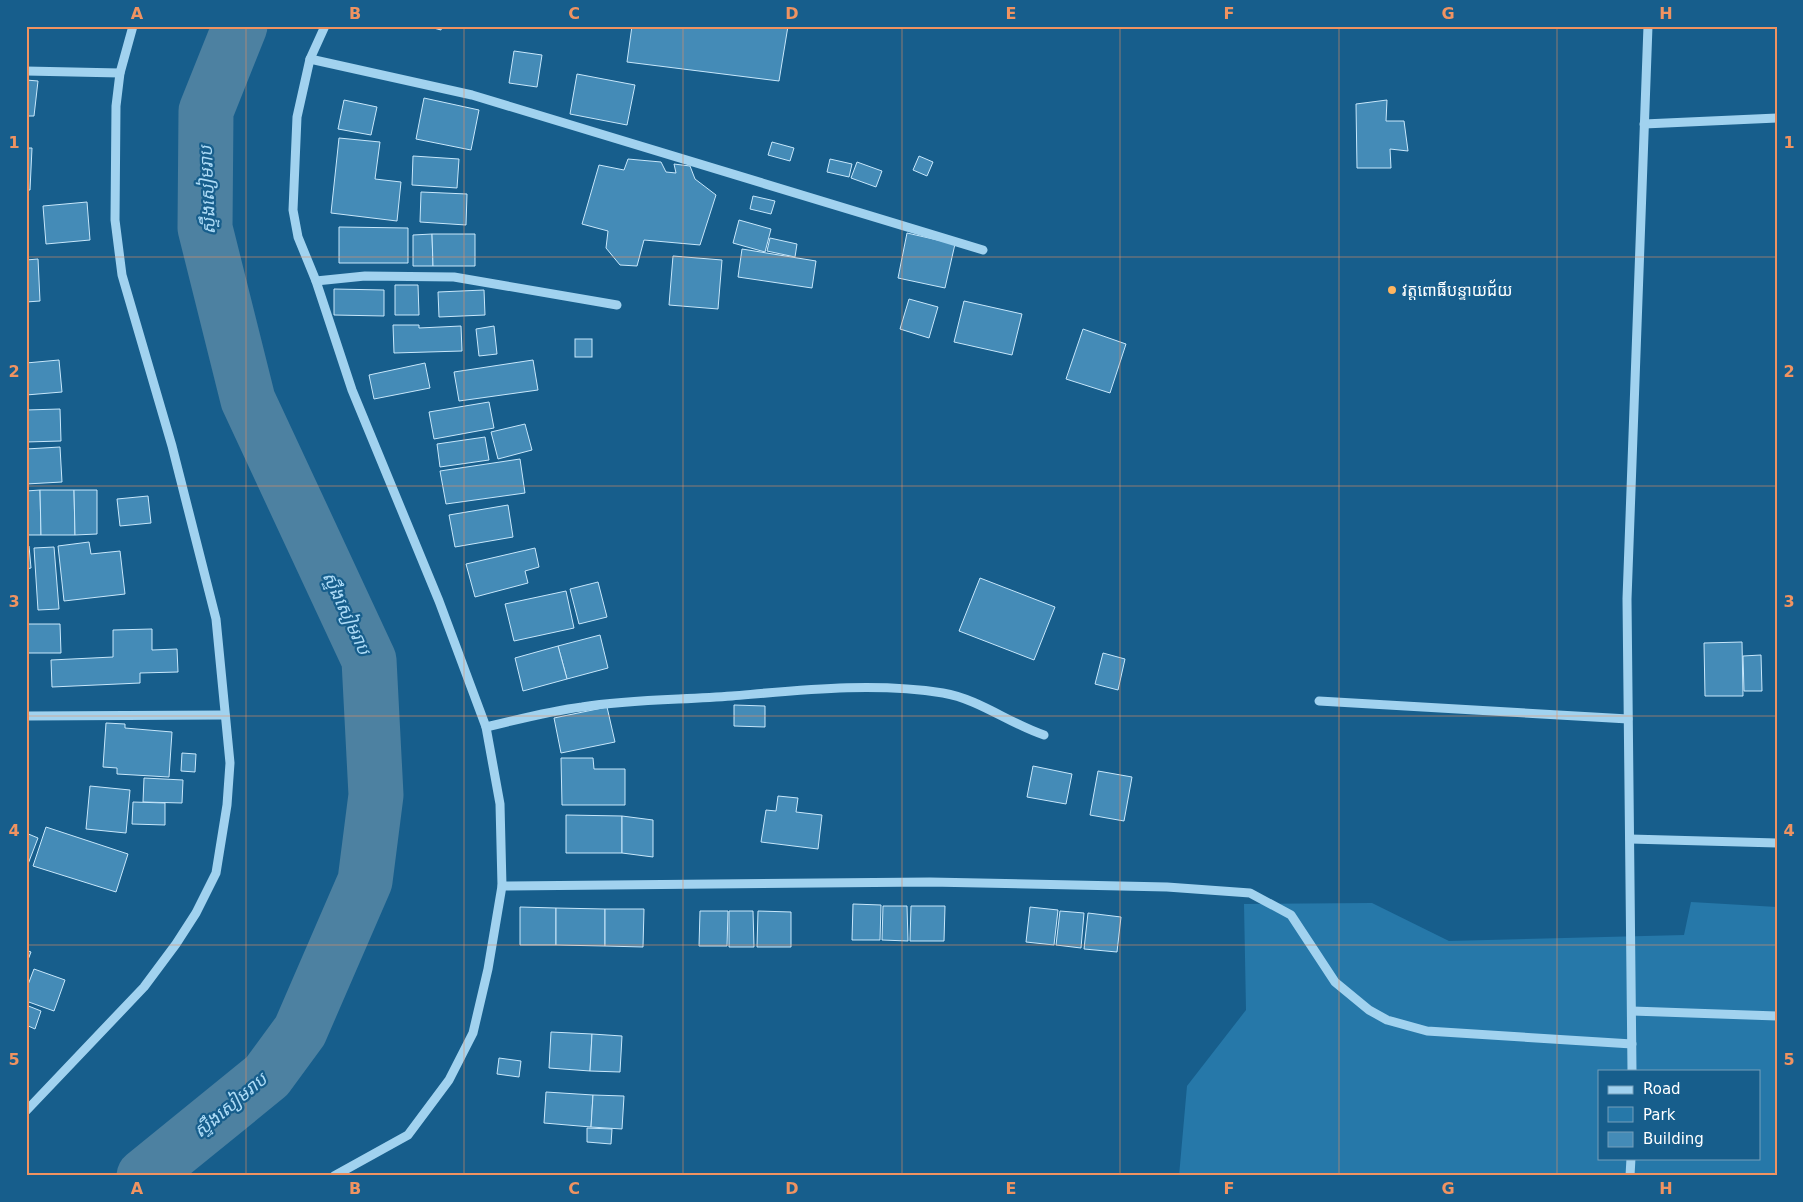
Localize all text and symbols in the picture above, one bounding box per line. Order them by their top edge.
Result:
text: A [131,4,144,23]
text: B [349,4,361,23]
text: C [568,4,580,23]
text: D [785,4,799,23]
text: E [1006,4,1016,23]
text: F [1224,4,1234,23]
text: G [1441,4,1455,23]
text: H [1659,4,1673,23]
text: 1 [8,133,20,152]
text: 1 [1783,133,1795,152]
water label: ស្ទឹងសៀមរាប [194,143,221,235]
place label: វត្តពោធិ៍បន្ទាយជ័យ [1402,279,1513,300]
marker: វត្តពោធិ៍បន្ទាយជ័យ [1386,284,1398,296]
text: 2 [8,362,20,381]
text: 2 [1783,362,1795,381]
water label: ស្ទឹងសៀមរាប [317,568,377,660]
text: 3 [8,592,20,611]
text: 3 [1783,592,1795,611]
text: 4 [8,821,20,840]
text: 4 [1783,821,1795,840]
text: 5 [8,1050,20,1069]
text: 5 [1783,1050,1795,1069]
water label: ស្ទឹងសៀមរាប [188,1067,273,1143]
legend [1598,1070,1760,1160]
text: Road [1643,1080,1681,1098]
text: Park [1643,1106,1676,1124]
text: Building [1643,1130,1704,1148]
text: A [131,1179,144,1198]
text: B [349,1179,361,1198]
text: C [568,1179,580,1198]
text: D [785,1179,799,1198]
text: E [1006,1179,1016,1198]
text: F [1224,1179,1234,1198]
text: G [1441,1179,1455,1198]
text: H [1659,1179,1673,1198]

